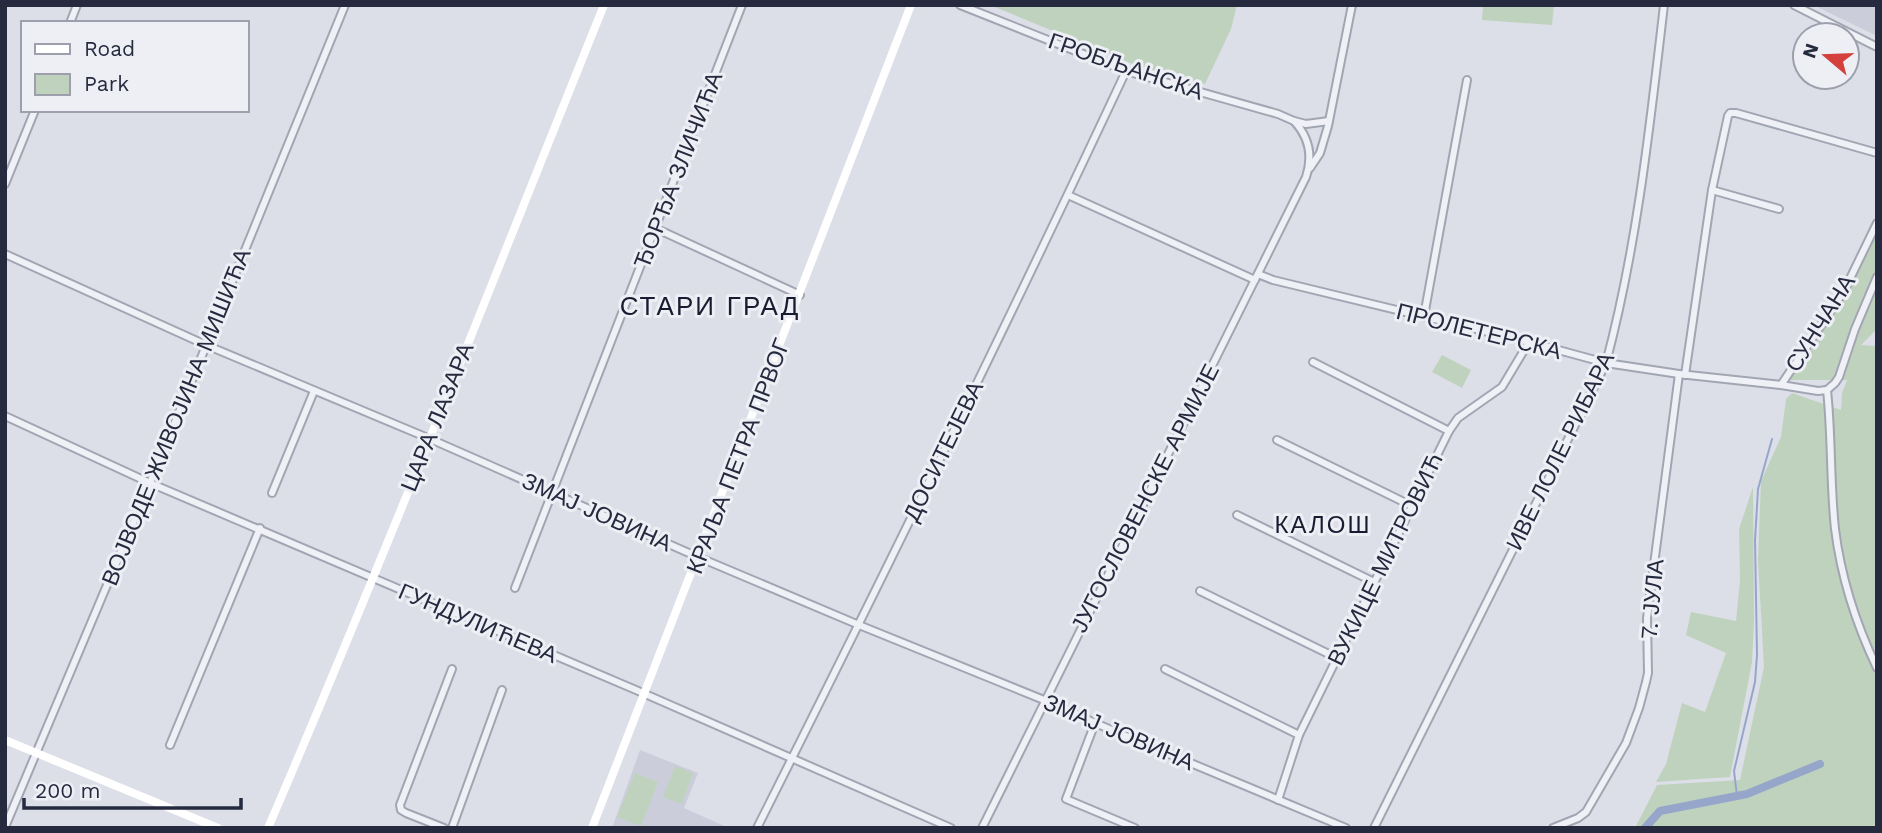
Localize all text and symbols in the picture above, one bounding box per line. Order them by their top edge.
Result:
legend [21,21,248,112]
north arrow [1791,21,1861,91]
street label: ГРОБЉАНСКА [1045,27,1207,106]
text: Road [84,36,135,61]
text: N [1797,40,1824,61]
street label: ЂОРЂА ЗЛИЧИЋА [629,67,729,272]
text: Park [84,71,129,96]
street label: ВОЈВОДЕ ЖИВОЈИНА МИШИЋА [96,244,257,590]
street label: СУНЧАНА [1780,269,1861,377]
district label: СТАРИ ГРАД [620,291,800,321]
street label: ПРОЛЕТЕРСКА [1393,298,1565,365]
street label: КРАЉА ПЕТРА ПРВОГ [681,334,796,578]
street label: ЦАРА ЛАЗАРА [395,338,480,495]
street label: ИВЕ ЛОЛЕ РИБАРА [1501,347,1620,555]
street label: ЈУГОСЛОВЕНСКЕ АРМИЈЕ [1066,360,1225,637]
street label: ДОСИТЕЈЕВА [898,376,989,526]
street label: ВУКИЦЕ МИТРОВИЋ [1322,448,1449,670]
street label: ЗМАЈ ЈОВИНА [518,467,676,558]
district label: КАЛОШ [1275,511,1371,539]
street label: 7. ЈУЛА [1636,557,1670,640]
street label: ГУНДУЛИЋЕВА [394,578,562,669]
street label: ЗМАЈ ЈОВИНА [1039,689,1199,777]
scale bar [24,766,242,810]
text: 200 m [35,778,101,803]

